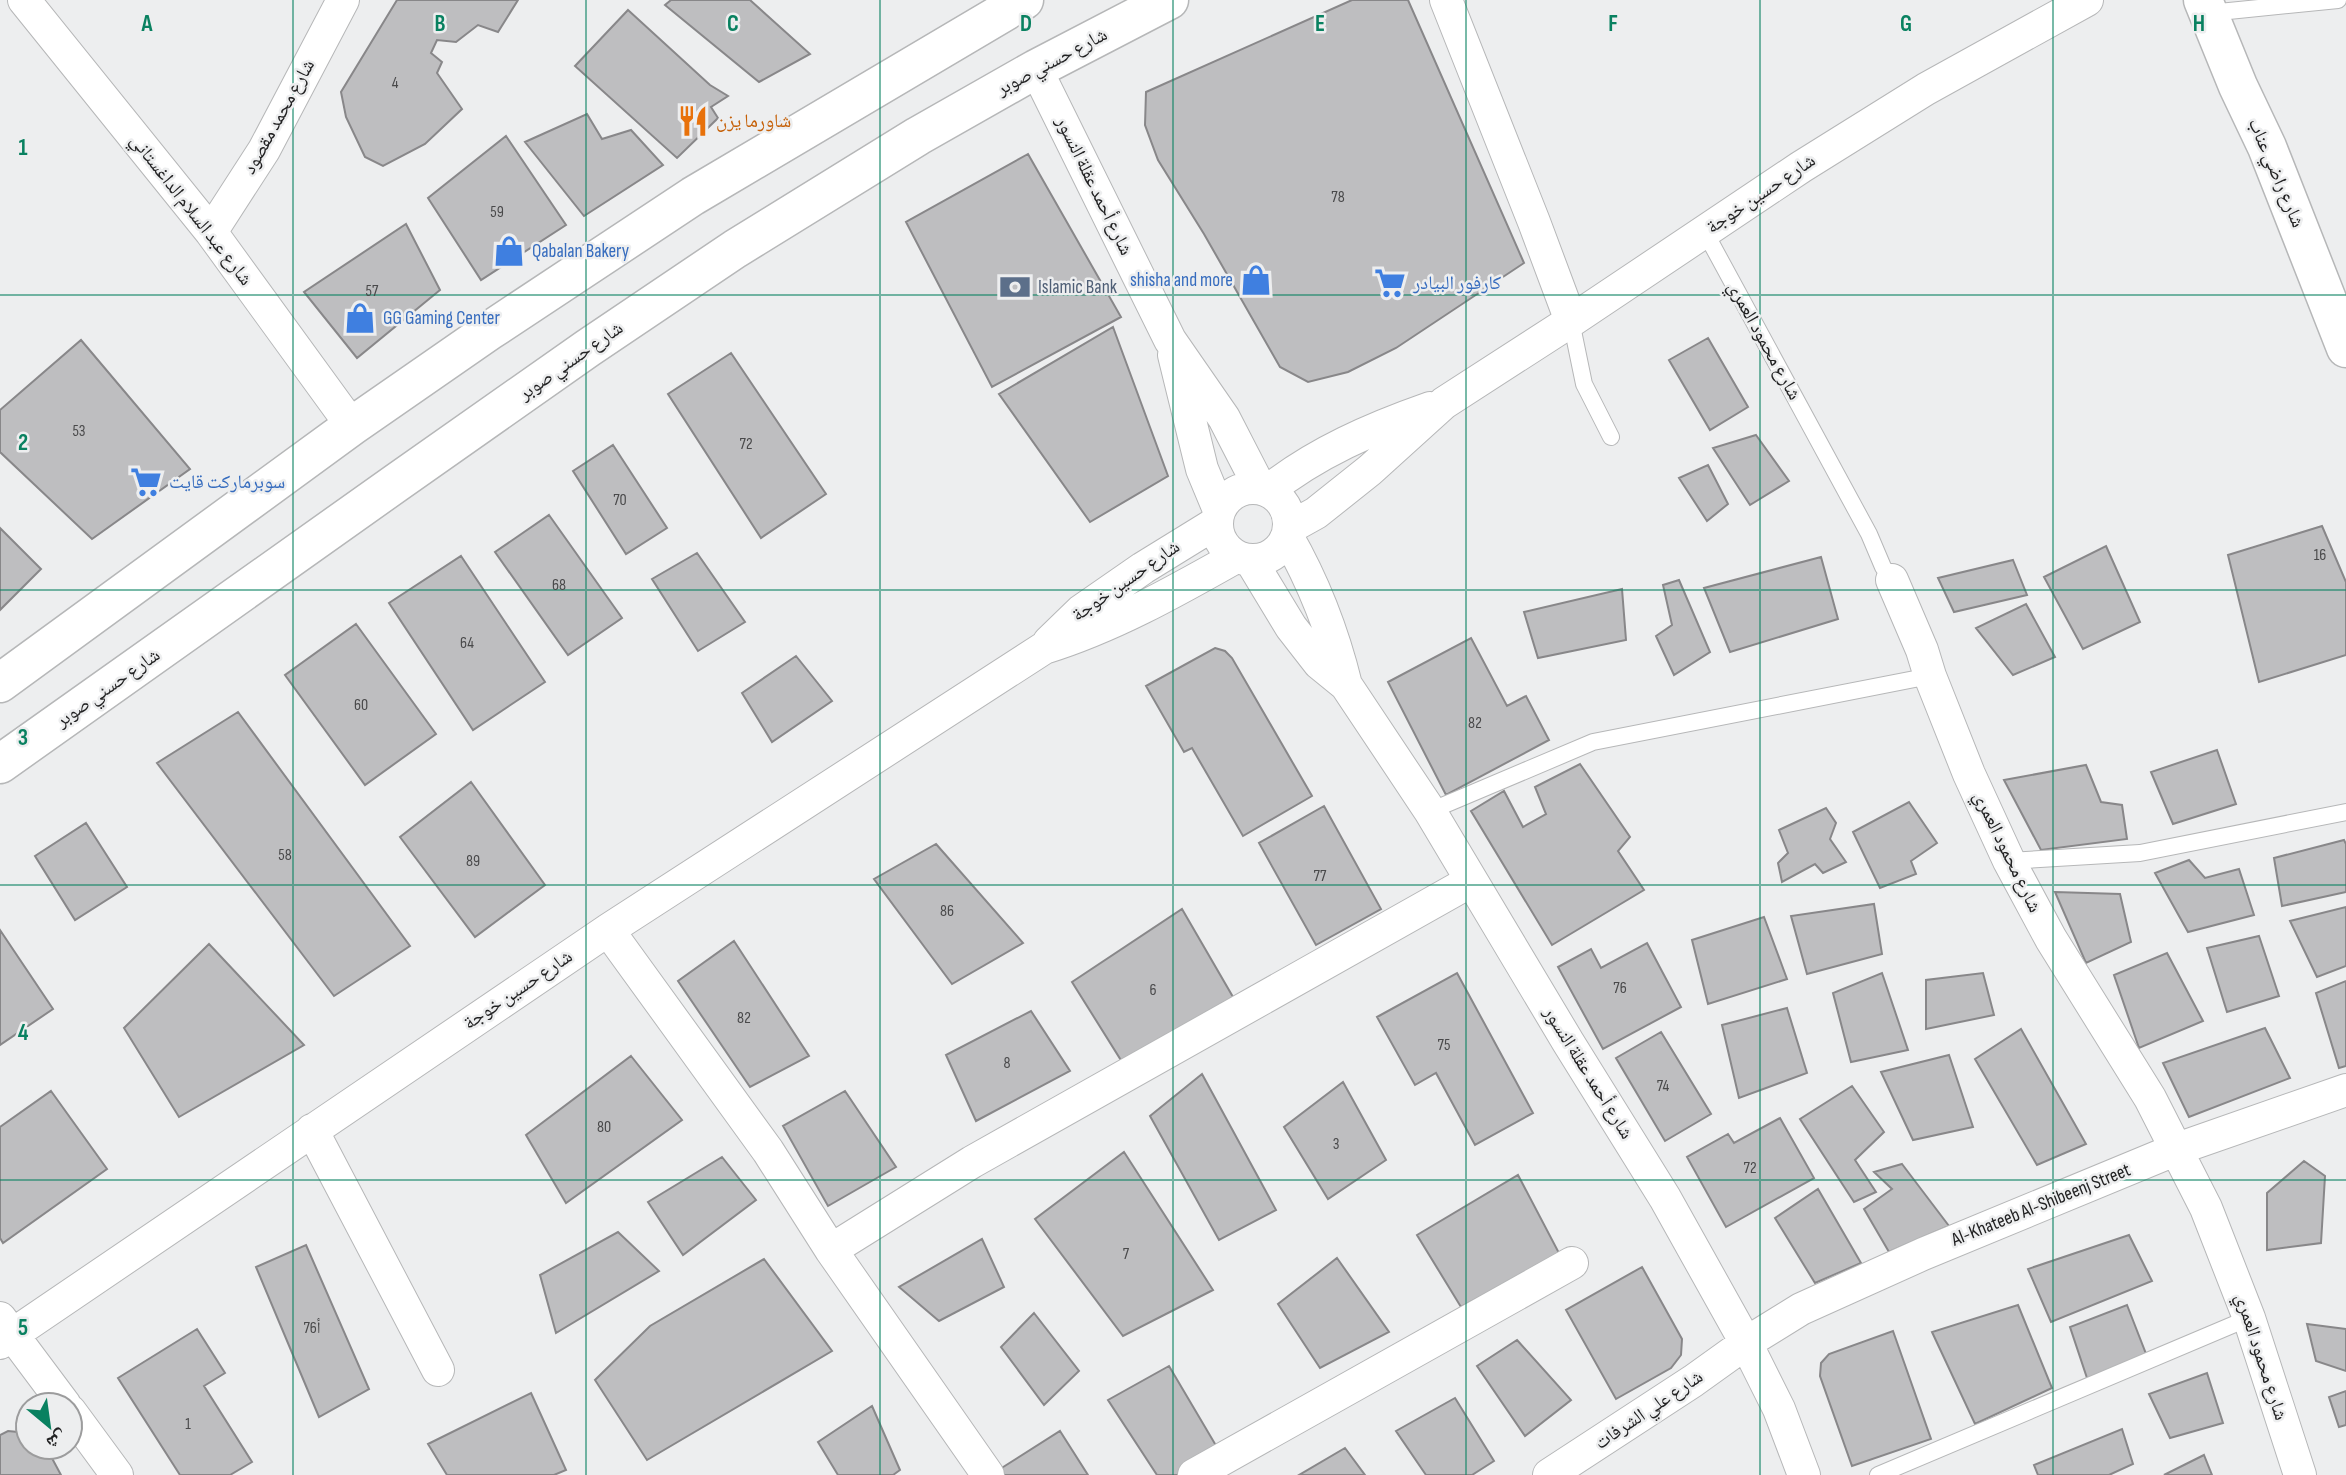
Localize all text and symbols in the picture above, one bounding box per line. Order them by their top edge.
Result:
text: A [141,10,154,38]
text: B [435,10,446,38]
text: C [727,10,739,38]
text: D [1020,10,1032,38]
text: E [1315,10,1325,38]
text: F [1608,10,1618,38]
text: G [1900,10,1912,38]
text: H [2193,10,2205,38]
street label: شارع حسني صوبر [992,23,1113,104]
street label: شارع محمد مقصود [238,55,320,179]
house number: 4 [392,74,399,93]
restaurant icon: شاورما يزن [676,104,710,138]
place label: شاورما يزن [716,110,791,133]
street label: شارع أحمد عقلة النسور [1050,112,1138,259]
street label: شارع راضي عناب [2240,115,2309,232]
street label: شارع عبد السلام الداغستاني [123,130,257,292]
text: 1 [18,134,28,162]
street label: شارع حسين خوجة [1702,149,1820,239]
house number: 78 [1331,188,1345,207]
house number: 59 [490,203,504,222]
shop icon: Qabalan Bakery [492,234,526,268]
place label: Qabalan Bakery [532,240,630,263]
shop icon: shisha and more [1239,263,1273,297]
supermarket icon: كارفور البيادر [1373,266,1407,300]
place label: shisha and more [1130,269,1233,292]
bank icon: Islamic Bank [998,270,1032,304]
place label: كارفور البيادر [1412,272,1501,295]
place label: Islamic Bank [1038,276,1118,299]
street label: شارع محمود العمري [1720,278,1806,406]
house number: 57 [366,282,379,301]
shop icon: GG Gaming Center [343,301,377,335]
place label: GG Gaming Center [383,307,500,330]
street label: شارع حسني صوبر [514,317,629,408]
house number: 53 [72,422,86,441]
text: 2 [18,429,28,457]
house number: 72 [740,435,752,454]
supermarket icon: سوبرماركت قايت [129,465,163,499]
place label: سوبرماركت قايت [169,471,285,494]
house number: 70 [613,491,627,510]
street label: شارع حسين خوجة [1068,535,1184,627]
house number: 16 [2314,546,2326,565]
house number: 68 [552,576,566,595]
house number: 64 [460,634,474,653]
street label: شارع حسني صوبر [51,644,166,735]
house number: 60 [354,696,368,715]
house number: 82 [1468,714,1482,733]
text: 3 [18,724,28,752]
street label: شارع محمود العمري [1965,788,2046,917]
house number: 58 [278,846,292,865]
house number: 89 [466,852,480,871]
house number: 77 [1314,867,1327,886]
house number: 86 [940,902,954,921]
street label: شارع حسين خوجة [459,945,577,1035]
house number: 76 [1613,979,1627,998]
house number: 6 [1149,981,1157,1000]
street label: شارع أحمد عقلة النسور [1538,1001,1639,1143]
house number: 82 [737,1009,751,1028]
text: 4 [18,1019,29,1047]
house number: 75 [1438,1036,1450,1055]
house number: 8 [1003,1054,1011,1073]
house number: 74 [1657,1077,1669,1096]
house number: 80 [597,1118,611,1137]
house number: 3 [1333,1135,1339,1154]
street label: Al-Khateeb Al-Shibeenj Street [1947,1158,2134,1252]
house number: 72 [1744,1159,1756,1178]
house number: 7 [1123,1245,1130,1264]
street label: شارع محمود العمري [2227,1291,2292,1424]
text: 5 [18,1314,28,1342]
house number: 76أ [303,1318,321,1338]
street label: شارع علي الشرفات [1590,1365,1709,1457]
north arrow [14,1391,84,1461]
house number: 1 [185,1415,191,1434]
text: ش [42,1425,71,1455]

